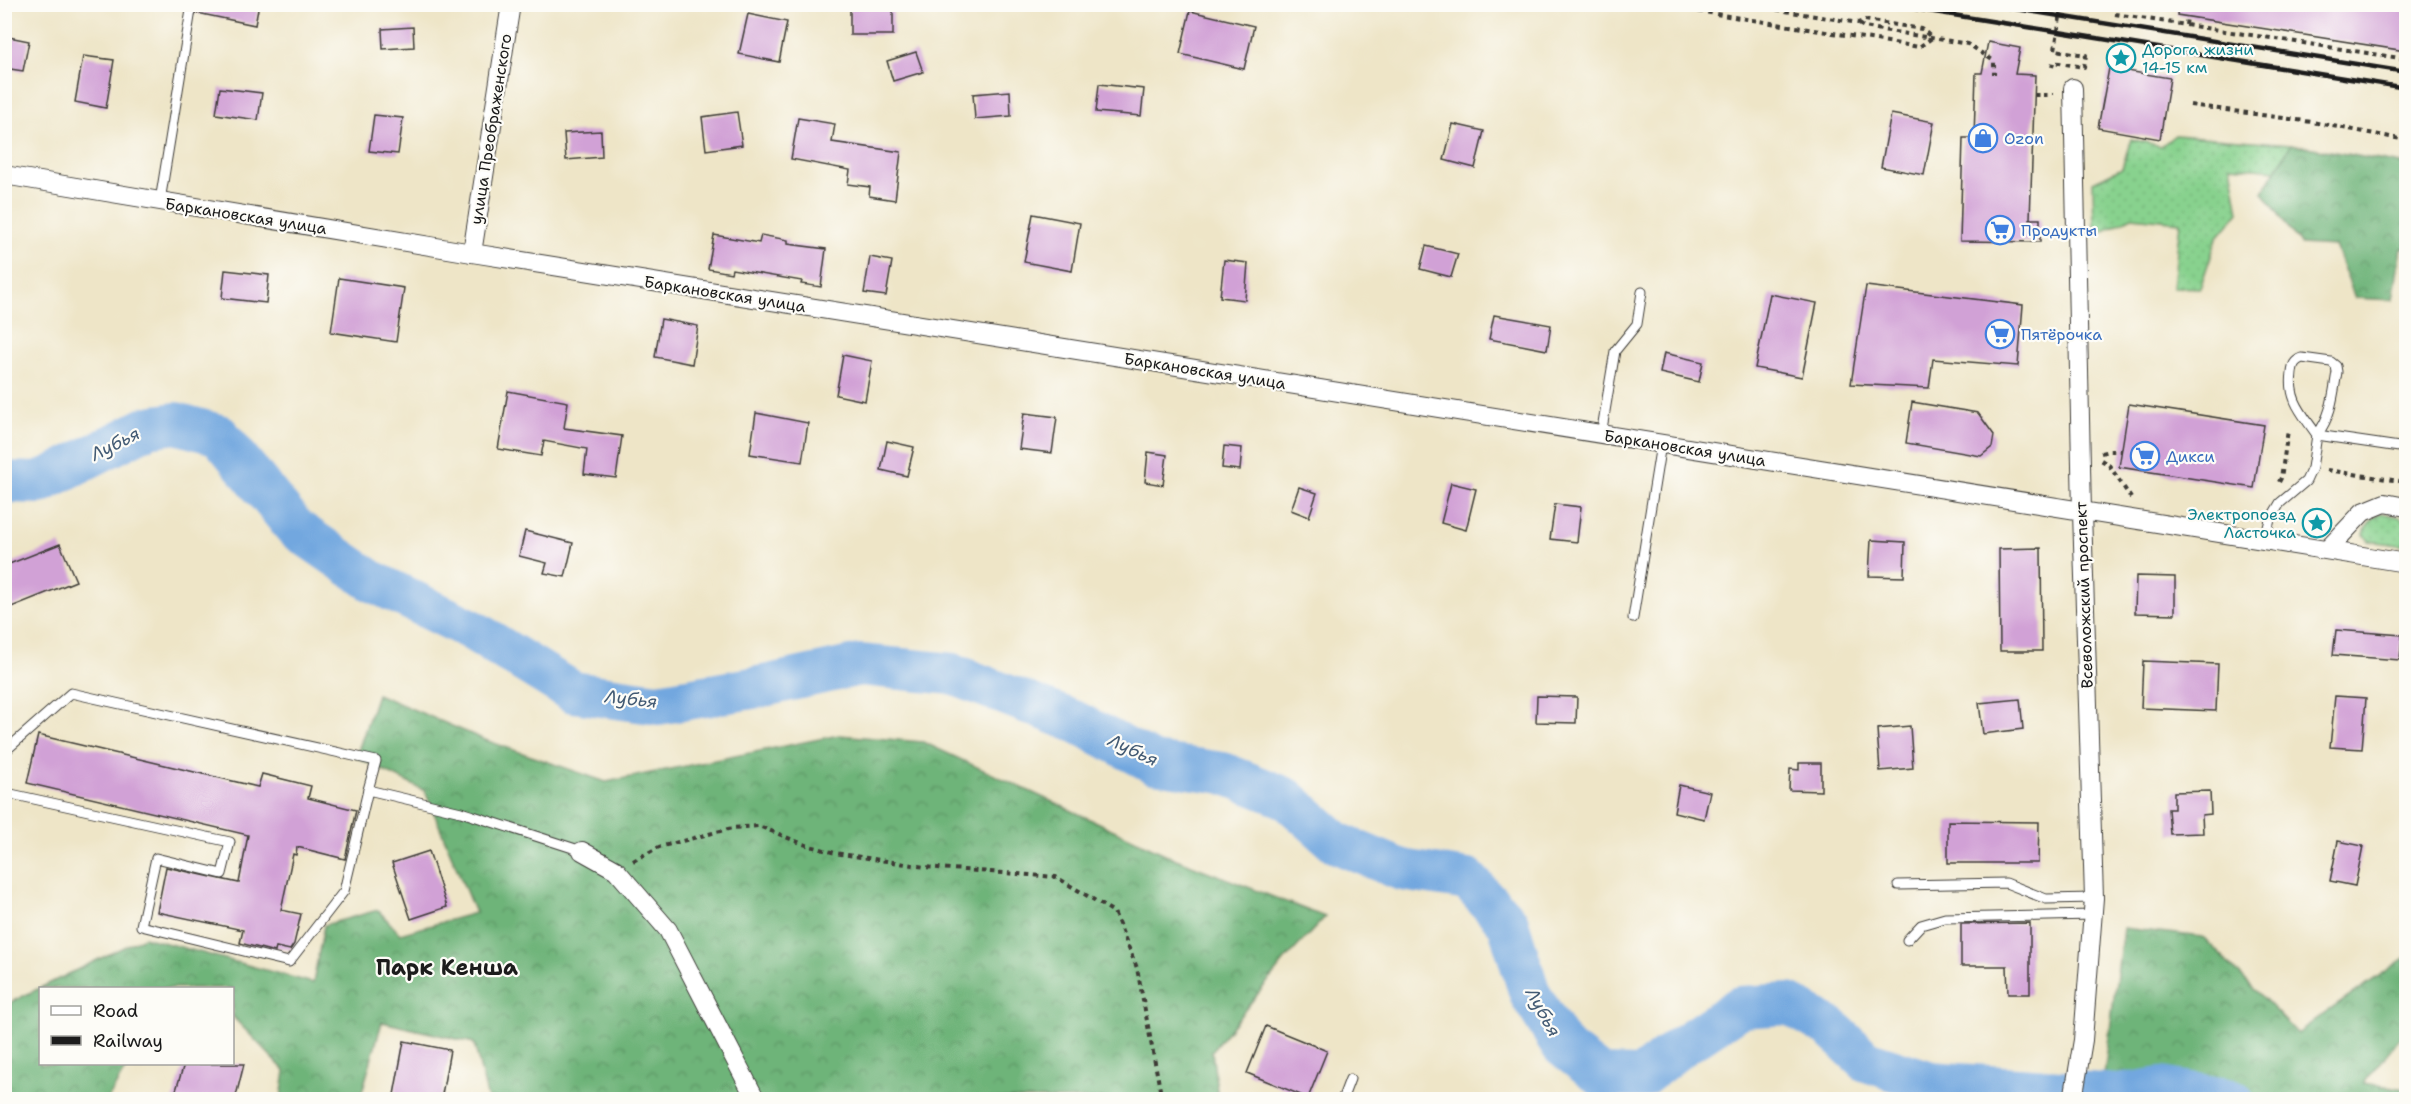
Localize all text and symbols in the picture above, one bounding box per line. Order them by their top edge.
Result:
street label: улица Преображенского [466,32,516,226]
place label: Дорога жизни 14-15 км [2142,39,2254,78]
place icon: Дорога жизни 14-15 км [2105,42,2137,74]
shop icon: Ozon [1967,122,1999,154]
place label: Ozon [2004,128,2044,149]
street label: Баркановская улица [164,193,328,239]
supermarket icon: Продукты [1984,214,2016,246]
place label: Продукты [2021,220,2097,241]
street label: Баркановская улица [643,271,807,317]
supermarket icon: Пятёрочка [1984,318,2016,350]
place label: Пятёрочка [2021,324,2102,345]
street label: Баркановская улица [1123,348,1287,394]
water label: Лубья [85,421,144,467]
street label: Баркановская улица [1603,425,1767,471]
supermarket icon: Дикси [2129,440,2161,472]
place label: Дикси [2166,446,2215,467]
street label: Всеволожский проспект [2070,500,2098,689]
place label: Электропоезд Ласточка [2187,504,2296,543]
place icon: Электропоезд Ласточка [2301,507,2333,539]
water label: Лубья [603,684,658,714]
water label: Лубья [1103,728,1162,772]
district label: Парк Кенша [376,953,518,982]
water label: Лубья [1519,982,1566,1041]
legend [39,987,234,1065]
text: Road [93,999,138,1023]
text: Railway [93,1029,163,1053]

